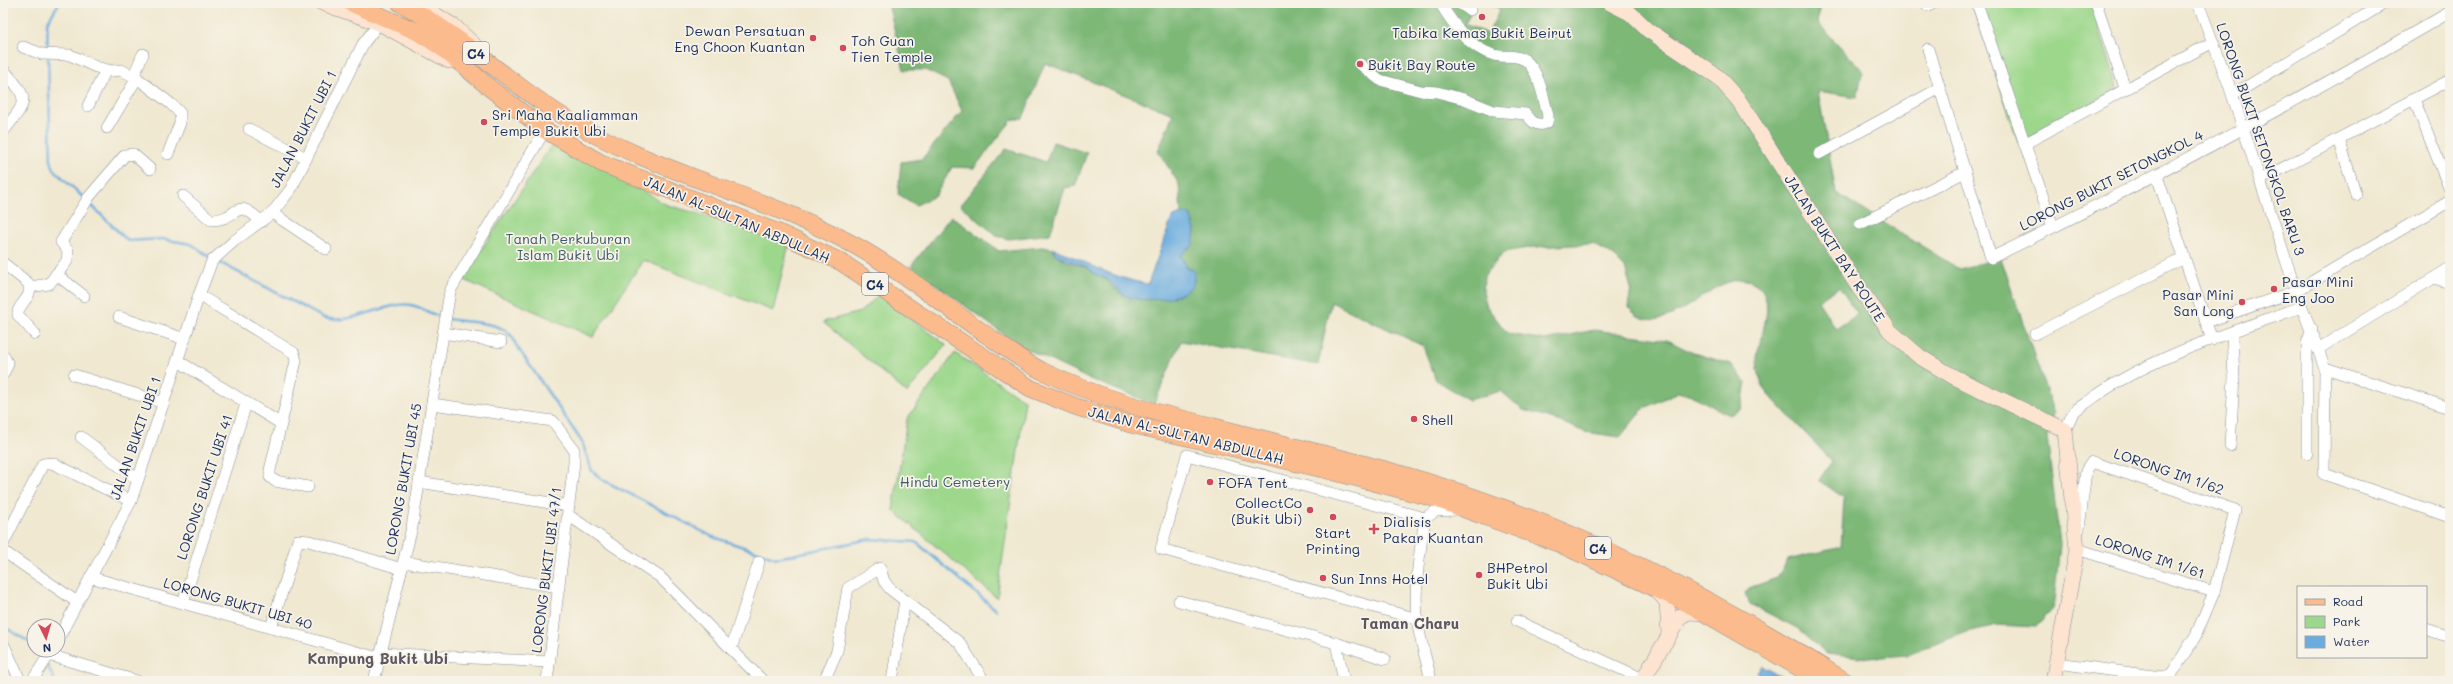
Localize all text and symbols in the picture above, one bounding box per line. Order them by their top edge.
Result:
marker: Tabika Kemas Bukit Beirut [1477,12,1487,22]
street label: LORONG BUKIT SETONGKOL BARU 3 [2212,20,2310,258]
place label: Dewan Persatuan Eng Choon Kuantan [675,21,805,56]
place label: Tabika Kemas Bukit Beirut [1392,23,1572,42]
place label: Toh Guan Tien Temple [851,31,932,66]
marker: Dewan Persatuan Eng Choon Kuantan [808,33,818,43]
road number: C4 [463,42,489,64]
marker: Toh Guan Tien Temple [838,43,848,53]
place label: Bukit Bay Route [1368,55,1476,74]
marker: Bukit Bay Route [1355,59,1365,69]
street label: JALAN BUKIT UBI 1 [265,67,341,191]
place label: Sri Maha Kaaliamman Temple Bukit Ubi [492,105,638,140]
marker: Sri Maha Kaaliamman Temple Bukit Ubi [479,117,489,127]
street label: LORONG BUKIT SETONGKOL 4 [2016,125,2207,235]
street label: JALAN AL-SULTAN ABDULLAH [641,171,833,267]
street label: JALAN BUKIT BAY ROUTE [1780,171,1890,325]
park label: Tanah Perkuburan Islam Bukit Ubi [506,229,630,264]
place label: Pasar Mini Eng Joo [2282,272,2354,307]
road number: C4 [862,273,888,295]
marker: Pasar Mini Eng Joo [2269,284,2279,294]
place label: Pasar Mini San Long [2162,285,2234,320]
marker: Pasar Mini San Long [2237,297,2247,307]
street label: JALAN BUKIT UBI 1 [105,374,165,502]
street label: JALAN AL-SULTAN ABDULLAH [1086,401,1286,469]
street label: LORONG BUKIT UBI 45 [380,402,426,556]
place label: Shell [1422,410,1453,429]
street label: LORONG BUKIT UBI 41 [172,412,236,562]
marker: Shell [1409,414,1419,424]
street label: LORONG IM 1/62 [2111,443,2227,499]
park label: Hindu Cemetery [900,472,1010,491]
place label: FOFA Tent [1218,473,1288,492]
marker: FOFA Tent [1205,477,1215,487]
street label: LORONG BUKIT UBI 47/1 [526,486,566,654]
place label: CollectCo (Bukit Ubi) [1231,493,1302,528]
marker: CollectCo (Bukit Ubi) [1305,505,1315,515]
marker: Start Printing [1328,512,1338,522]
place label: Dialisis Pakar Kuantan [1383,512,1483,547]
place label: Start Printing [1306,523,1360,558]
marker: Dialisis Pakar Kuantan [1368,523,1380,535]
street label: LORONG IM 1/61 [2093,529,2207,583]
road number: C4 [1585,537,1611,559]
place label: BHPetrol Bukit Ubi [1487,558,1548,593]
place label: Sun Inns Hotel [1331,569,1428,588]
marker: BHPetrol Bukit Ubi [1474,570,1484,580]
street label: LORONG BUKIT UBI 40 [161,573,315,633]
marker: Sun Inns Hotel [1318,573,1328,583]
legend [2297,586,2427,658]
text: Road [2333,593,2363,609]
district label: Taman Charu [1361,613,1459,633]
text: Park [2333,613,2360,629]
north arrow [26,618,66,658]
text: Water [2333,633,2370,649]
text: N [42,641,52,656]
district label: Kampung Bukit Ubi [307,648,449,668]

